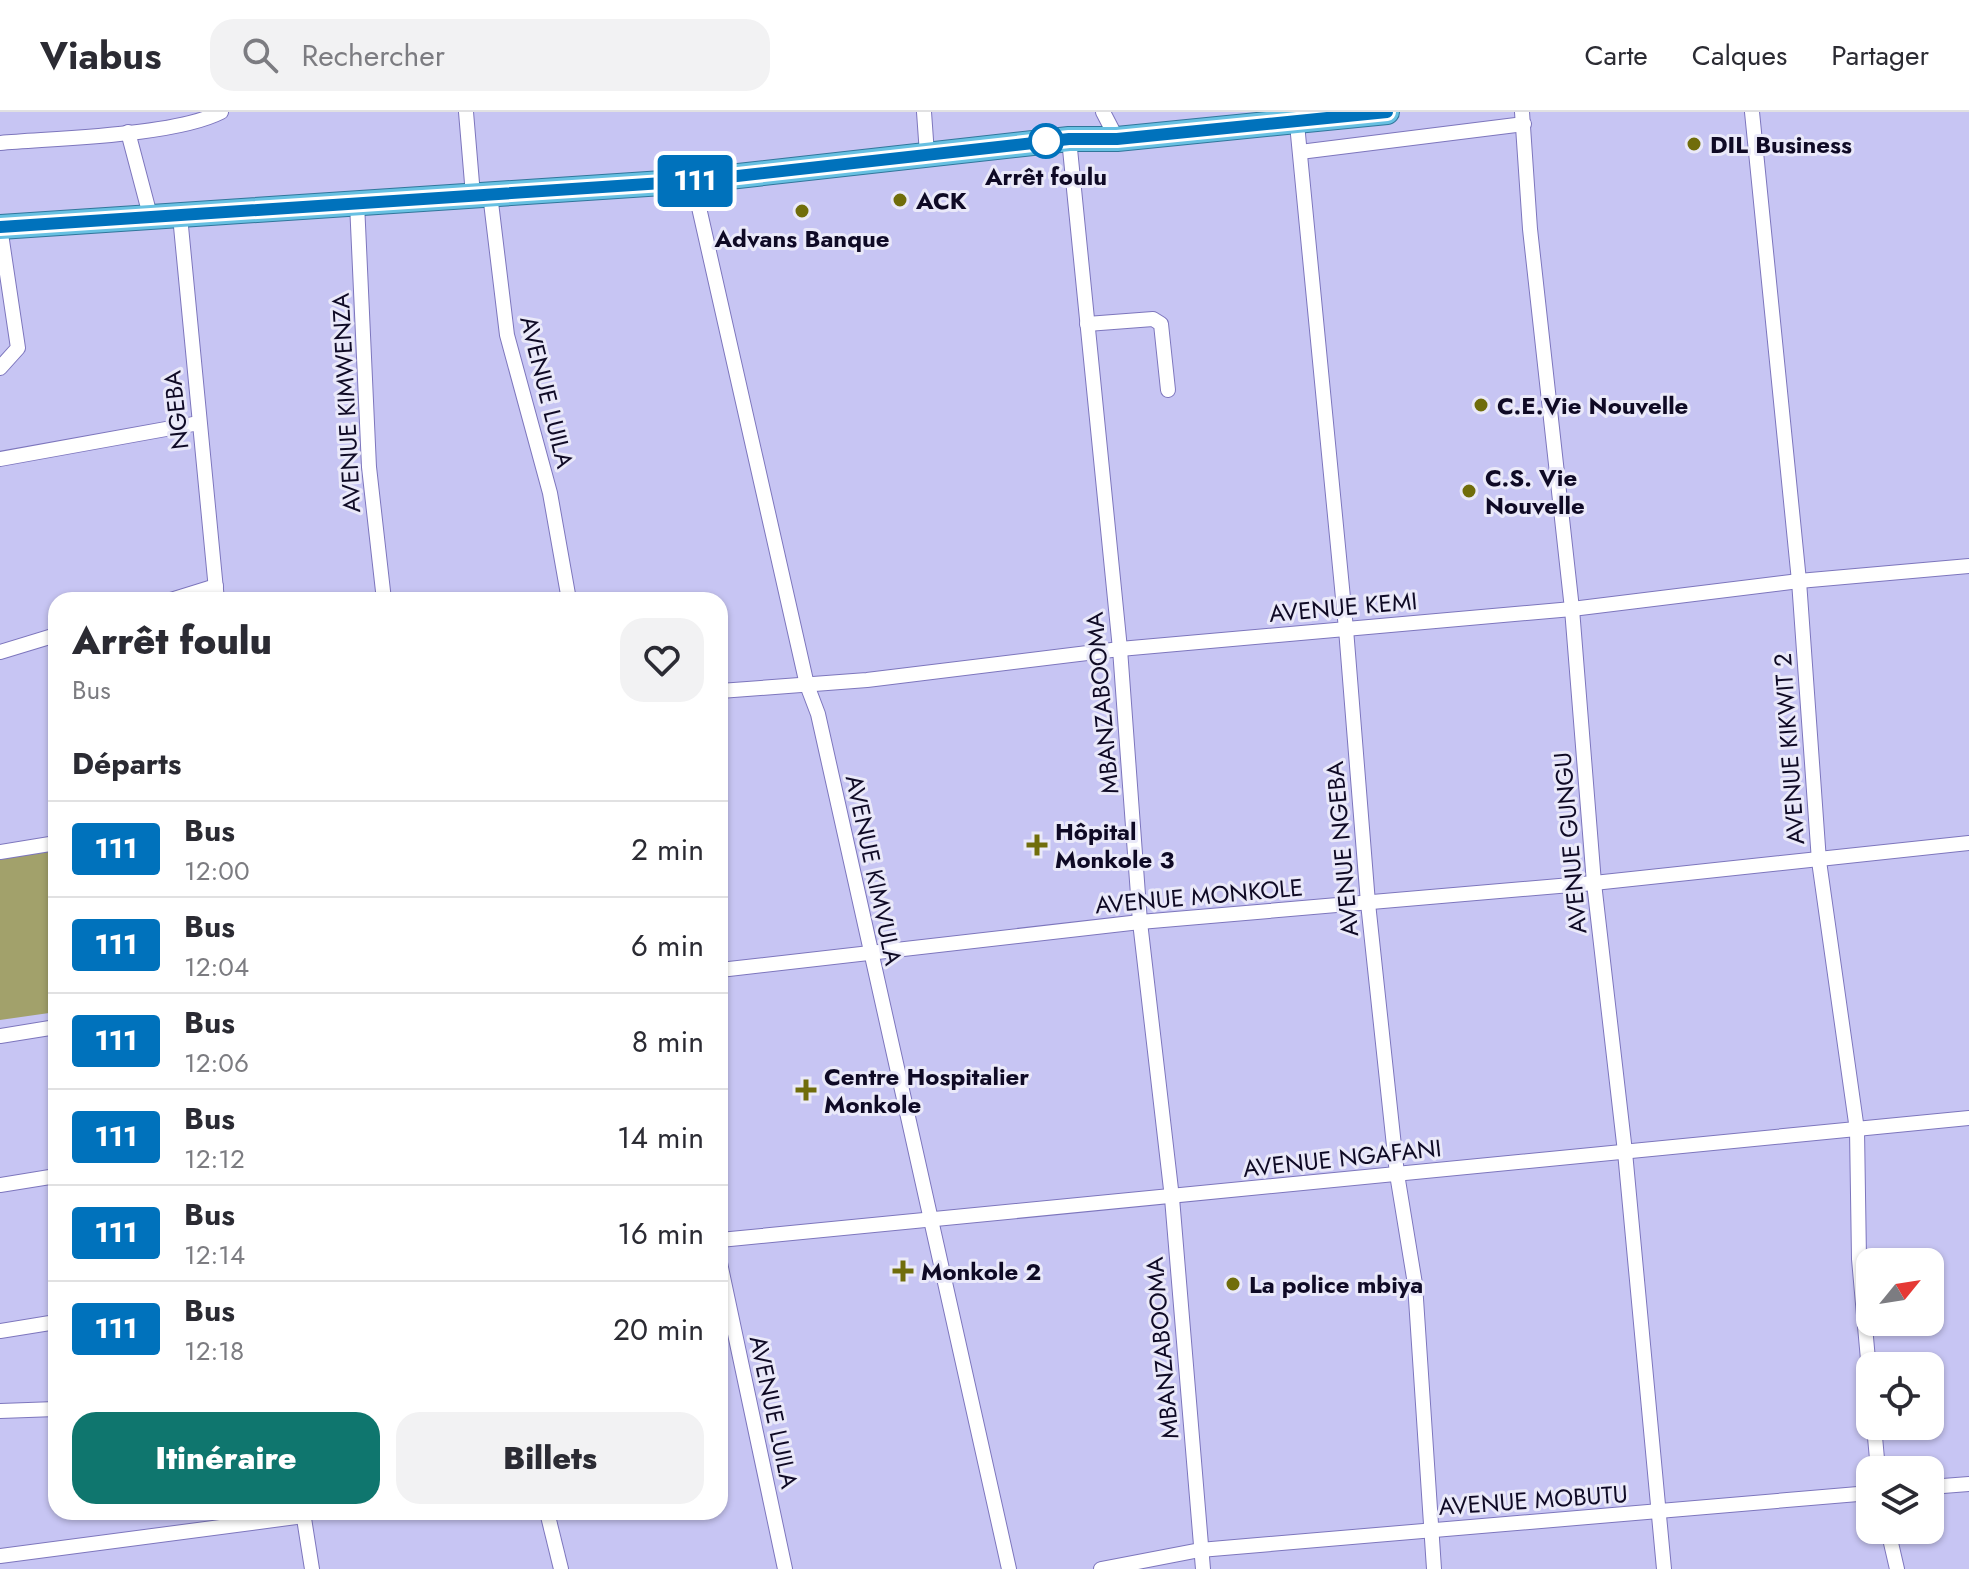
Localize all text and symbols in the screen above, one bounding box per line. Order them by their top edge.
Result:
search box [210,19,770,91]
text: Viabus [40,28,162,83]
icon: search [238,33,282,77]
text: Rechercher [302,34,445,77]
text: Carte [1584,35,1648,76]
text: Calques [1692,35,1787,76]
text: Partager [1831,35,1929,76]
marker: Arrêt foulu [1029,124,1063,158]
place label: DIL Business [1710,127,1852,162]
marker: DIL Business [1685,135,1703,153]
line badge: 111 [649,155,741,207]
place label: Arrêt foulu [984,159,1107,194]
text: 111 [674,160,716,201]
place label: ACK [915,183,967,218]
marker: ACK [891,191,909,209]
marker: Advans Banque [793,202,811,220]
place label: Advans Banque [713,221,890,256]
street label: AVENUE KIMWENZA [323,292,369,514]
street label: AVENUE LUILA [511,312,583,472]
street label: NGEBA [154,369,198,451]
place label: C.E.Vie Nouvelle [1497,388,1688,423]
marker: C.E.Vie Nouvelle [1472,396,1490,414]
place label: C.S. Vie Nouvelle [1485,460,1585,523]
marker: C.S. Vie Nouvelle [1460,482,1478,500]
street label: AVENUE KEMI [1267,583,1419,631]
street label: MBANZABOOMA [1077,610,1127,795]
text: Arrêt foulu [72,613,272,668]
button: heart [620,618,704,702]
street label: AVENUE KIKWIT 2 [1765,652,1813,846]
text: Bus [72,671,111,709]
text: Départs [72,742,181,785]
street label: AVENUE GUNGU [1545,751,1595,935]
street label: AVENUE NGEBA [1317,760,1367,938]
street label: AVENUE KIMVULA [837,772,911,968]
text: Bus [184,809,235,852]
place label: Hôpital Monkole 3 [1055,814,1174,877]
text: 111 [95,828,137,869]
text: 2 min [631,828,704,871]
marker: Hôpital Monkole 3 [1026,834,1048,856]
text: 12:00 [184,852,250,890]
street label: AVENUE MONKOLE [1093,869,1305,923]
text: Bus [184,905,235,948]
text: 111 [95,924,137,965]
text: 6 min [631,924,704,967]
text: 12:04 [184,948,249,986]
text: Bus [184,1001,235,1044]
text: 111 [95,1020,137,1061]
text: 8 min [632,1020,704,1063]
text: 12:06 [184,1044,249,1082]
place label: Centre Hospitalier Monkole [824,1059,1029,1122]
marker: Centre Hospitalier Monkole [795,1079,817,1101]
text: Bus [184,1097,235,1140]
text: 111 [95,1116,137,1157]
text: 14 min [617,1116,704,1159]
street label: AVENUE NGAFANI [1241,1130,1443,1186]
text: 12:12 [184,1140,245,1178]
text: Bus [184,1193,235,1236]
text: 111 [95,1212,137,1253]
text: 16 min [617,1212,704,1255]
text: 12:14 [184,1236,245,1274]
north arrow [1856,1248,1944,1336]
map controls [1856,1248,1944,1544]
place label: Monkole 2 [921,1254,1041,1289]
street label: MBANZABOOMA [1137,1255,1187,1440]
marker: Monkole 2 [892,1260,914,1282]
place label: La police mbiya [1249,1267,1423,1302]
marker: La police mbiya [1224,1275,1242,1293]
text: Bus [184,1289,235,1332]
text: 111 [95,1308,137,1349]
text: 20 min [613,1308,704,1351]
text: 12:18 [184,1332,244,1370]
street label: AVENUE LUILA [741,1332,807,1492]
button: locate [1856,1352,1944,1440]
button: Itinéraire [72,1412,380,1504]
button: Billets [396,1412,704,1504]
button: layers [1856,1456,1944,1544]
street label: AVENUE MOBUTU [1437,1476,1629,1524]

